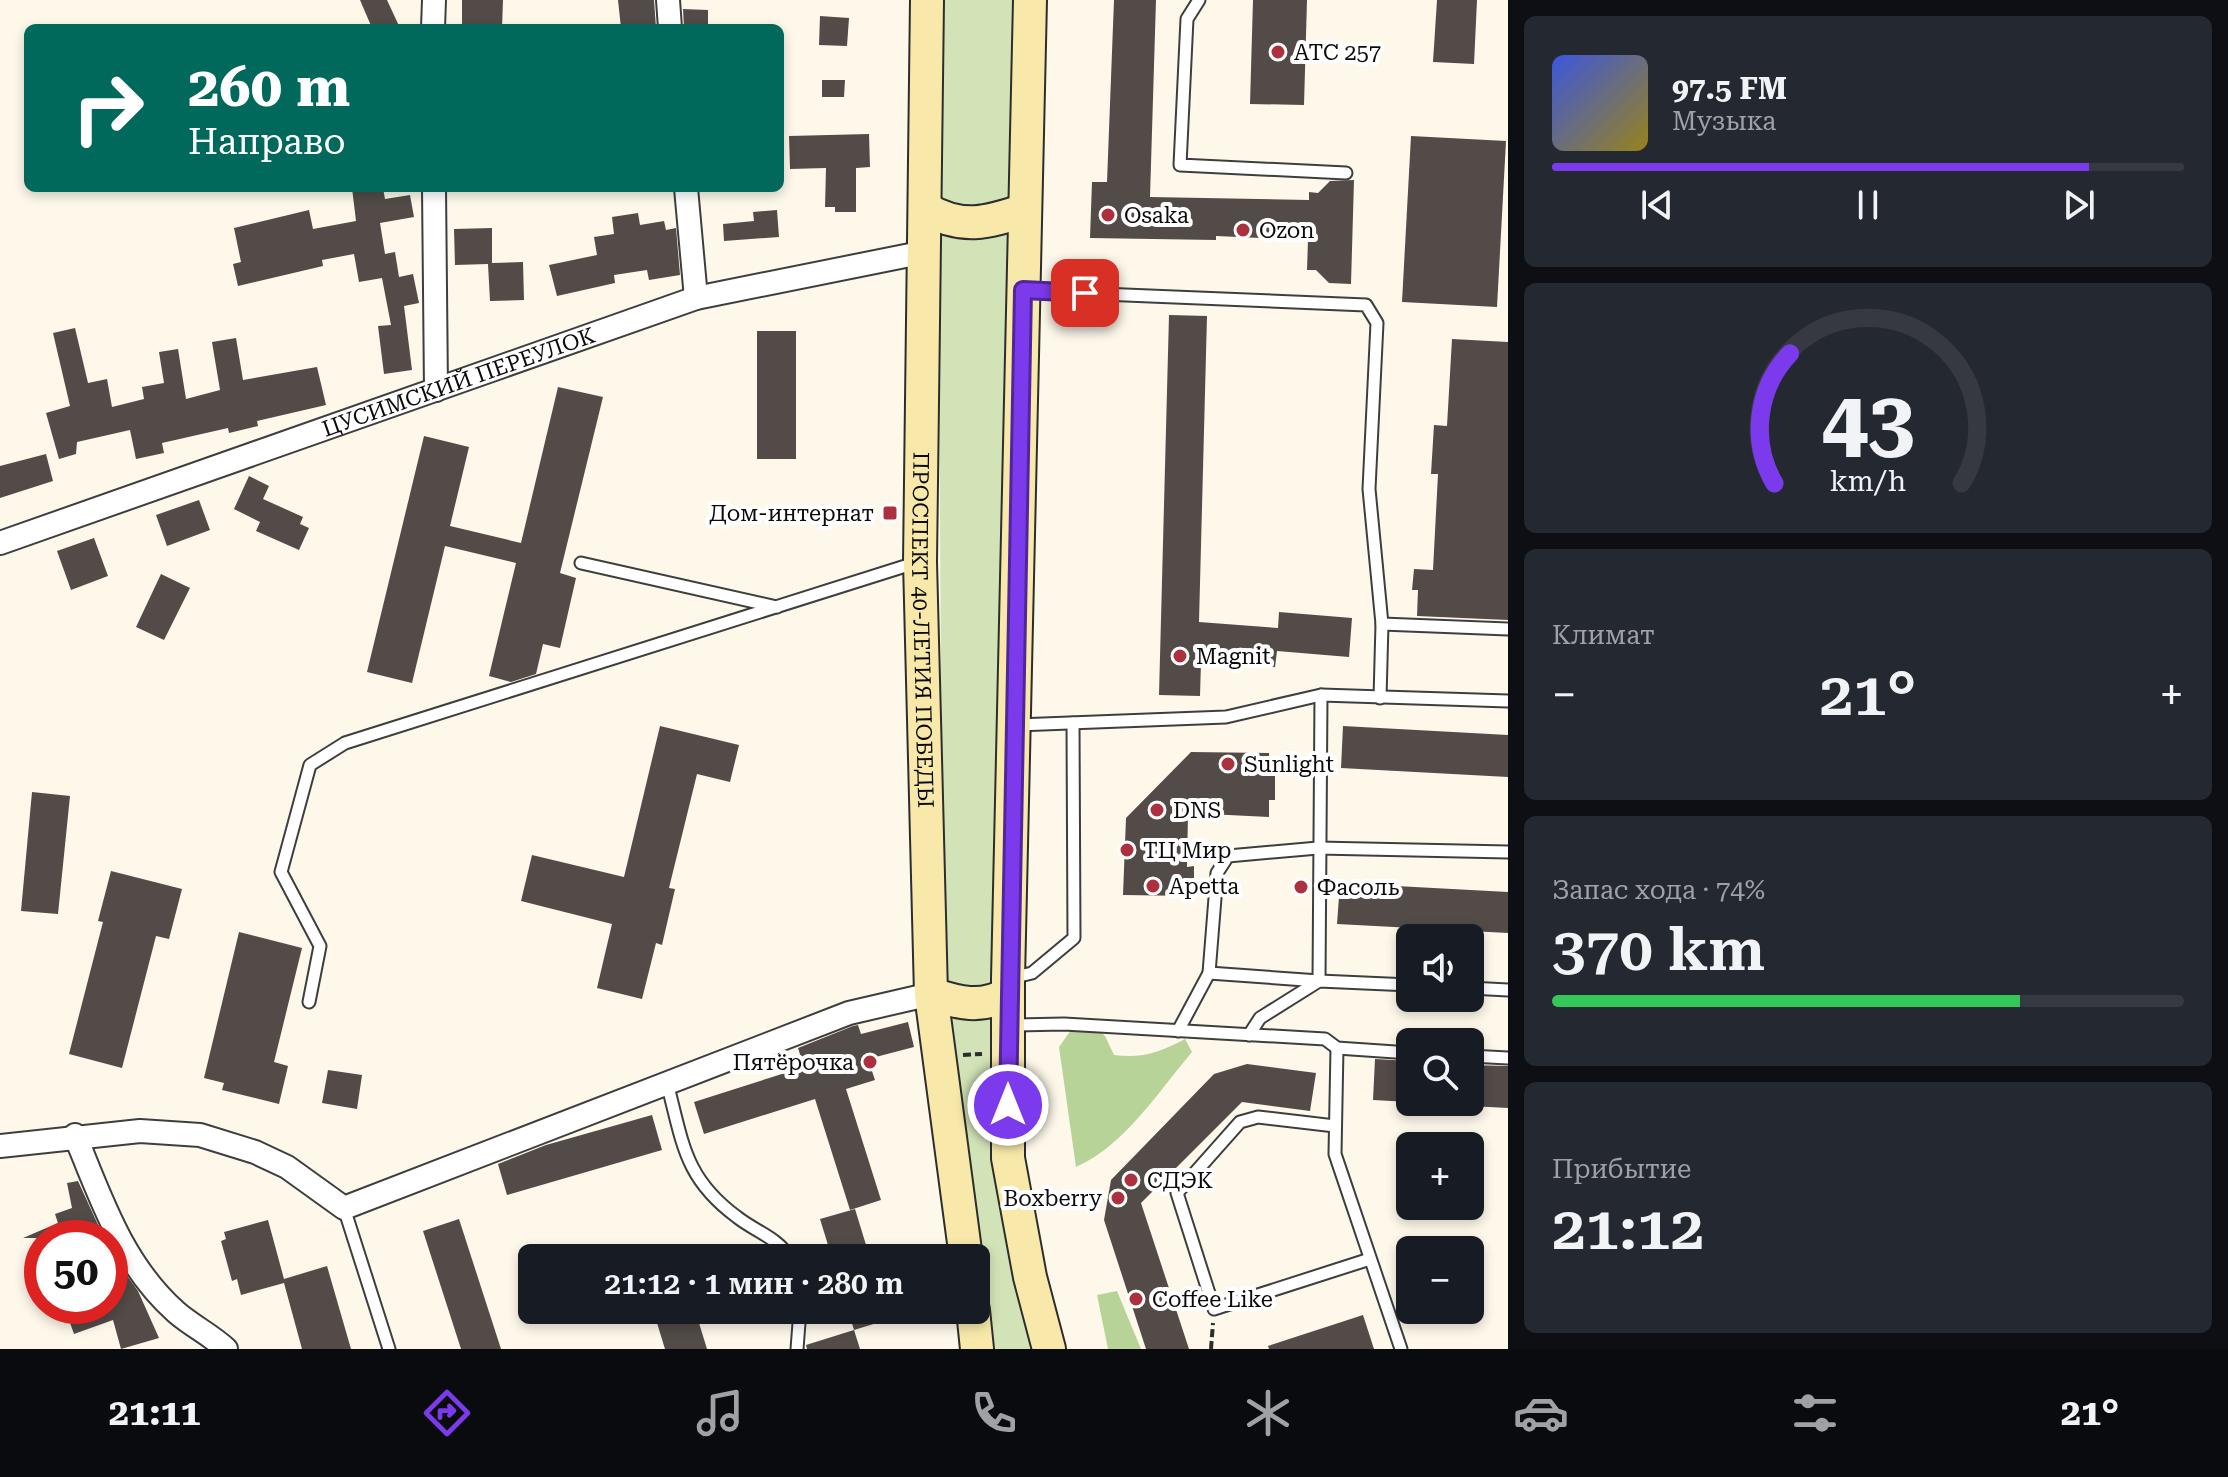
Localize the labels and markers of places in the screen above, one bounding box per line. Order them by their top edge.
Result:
place label: АТС 257 [1294,40,1381,65]
marker: АТС 257 [1269,43,1287,61]
place label: Osaka [1124,203,1189,228]
marker: Osaka [1099,206,1117,224]
place label: Ozon [1259,218,1315,243]
marker: Ozon [1234,221,1252,239]
pin [1051,259,1119,327]
place label: Дом-интернат [709,501,874,526]
marker: Дом-интернат [881,504,899,522]
place label: Magnit [1196,644,1271,669]
marker: Magnit [1171,647,1189,665]
place label: Sunlight [1244,752,1334,777]
marker: Sunlight [1219,755,1237,773]
place label: DNS [1173,798,1221,823]
marker: DNS [1148,801,1166,819]
place label: ТЦ Мир [1143,838,1231,863]
marker: ТЦ Мир [1118,841,1136,859]
place label: Apetta [1169,874,1239,899]
place label: Фасоль [1317,875,1400,900]
marker: Apetta [1144,877,1162,895]
marker: Фасоль [1292,878,1310,896]
place label: Пятёрочка [733,1050,854,1075]
marker: Пятёрочка [861,1053,879,1071]
place label: СДЭК [1147,1168,1213,1193]
marker: СДЭК [1122,1171,1140,1189]
place label: Boxberry [1004,1186,1102,1211]
marker: Boxberry [1109,1189,1127,1207]
place label: Coffee Like [1152,1287,1273,1312]
marker: Coffee Like [1127,1290,1145,1308]

